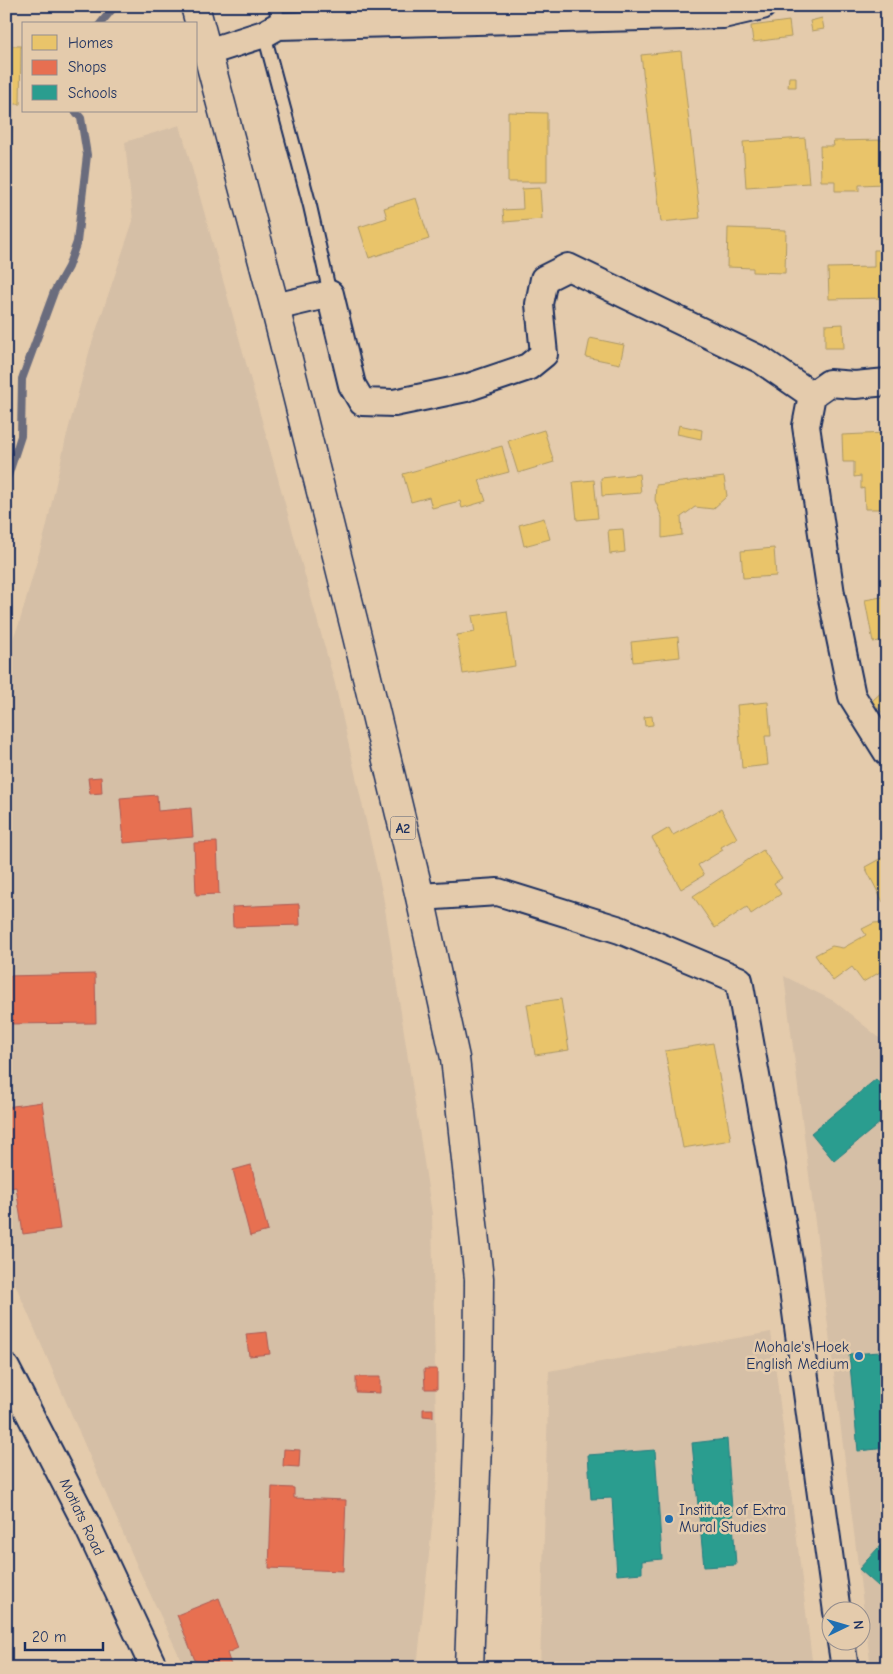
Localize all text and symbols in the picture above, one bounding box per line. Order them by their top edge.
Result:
legend [22,22,198,112]
text: Homes [68,34,113,52]
text: Shops [68,58,106,76]
text: Schools [68,84,117,102]
road number: A2 [390,816,416,840]
place label: Mohale's Hoek English Medium [746,1338,850,1373]
marker: Mohale's Hoek English Medium [853,1350,865,1362]
street label: Motlats Road [56,1475,108,1559]
place label: Institute of Extra Mural Studies [679,1501,786,1536]
marker: Institute of Extra Mural Studies [663,1513,675,1525]
north arrow [820,1602,870,1652]
scale bar [25,1619,102,1651]
text: N [850,1620,867,1630]
text: 20 m [32,1628,66,1646]

